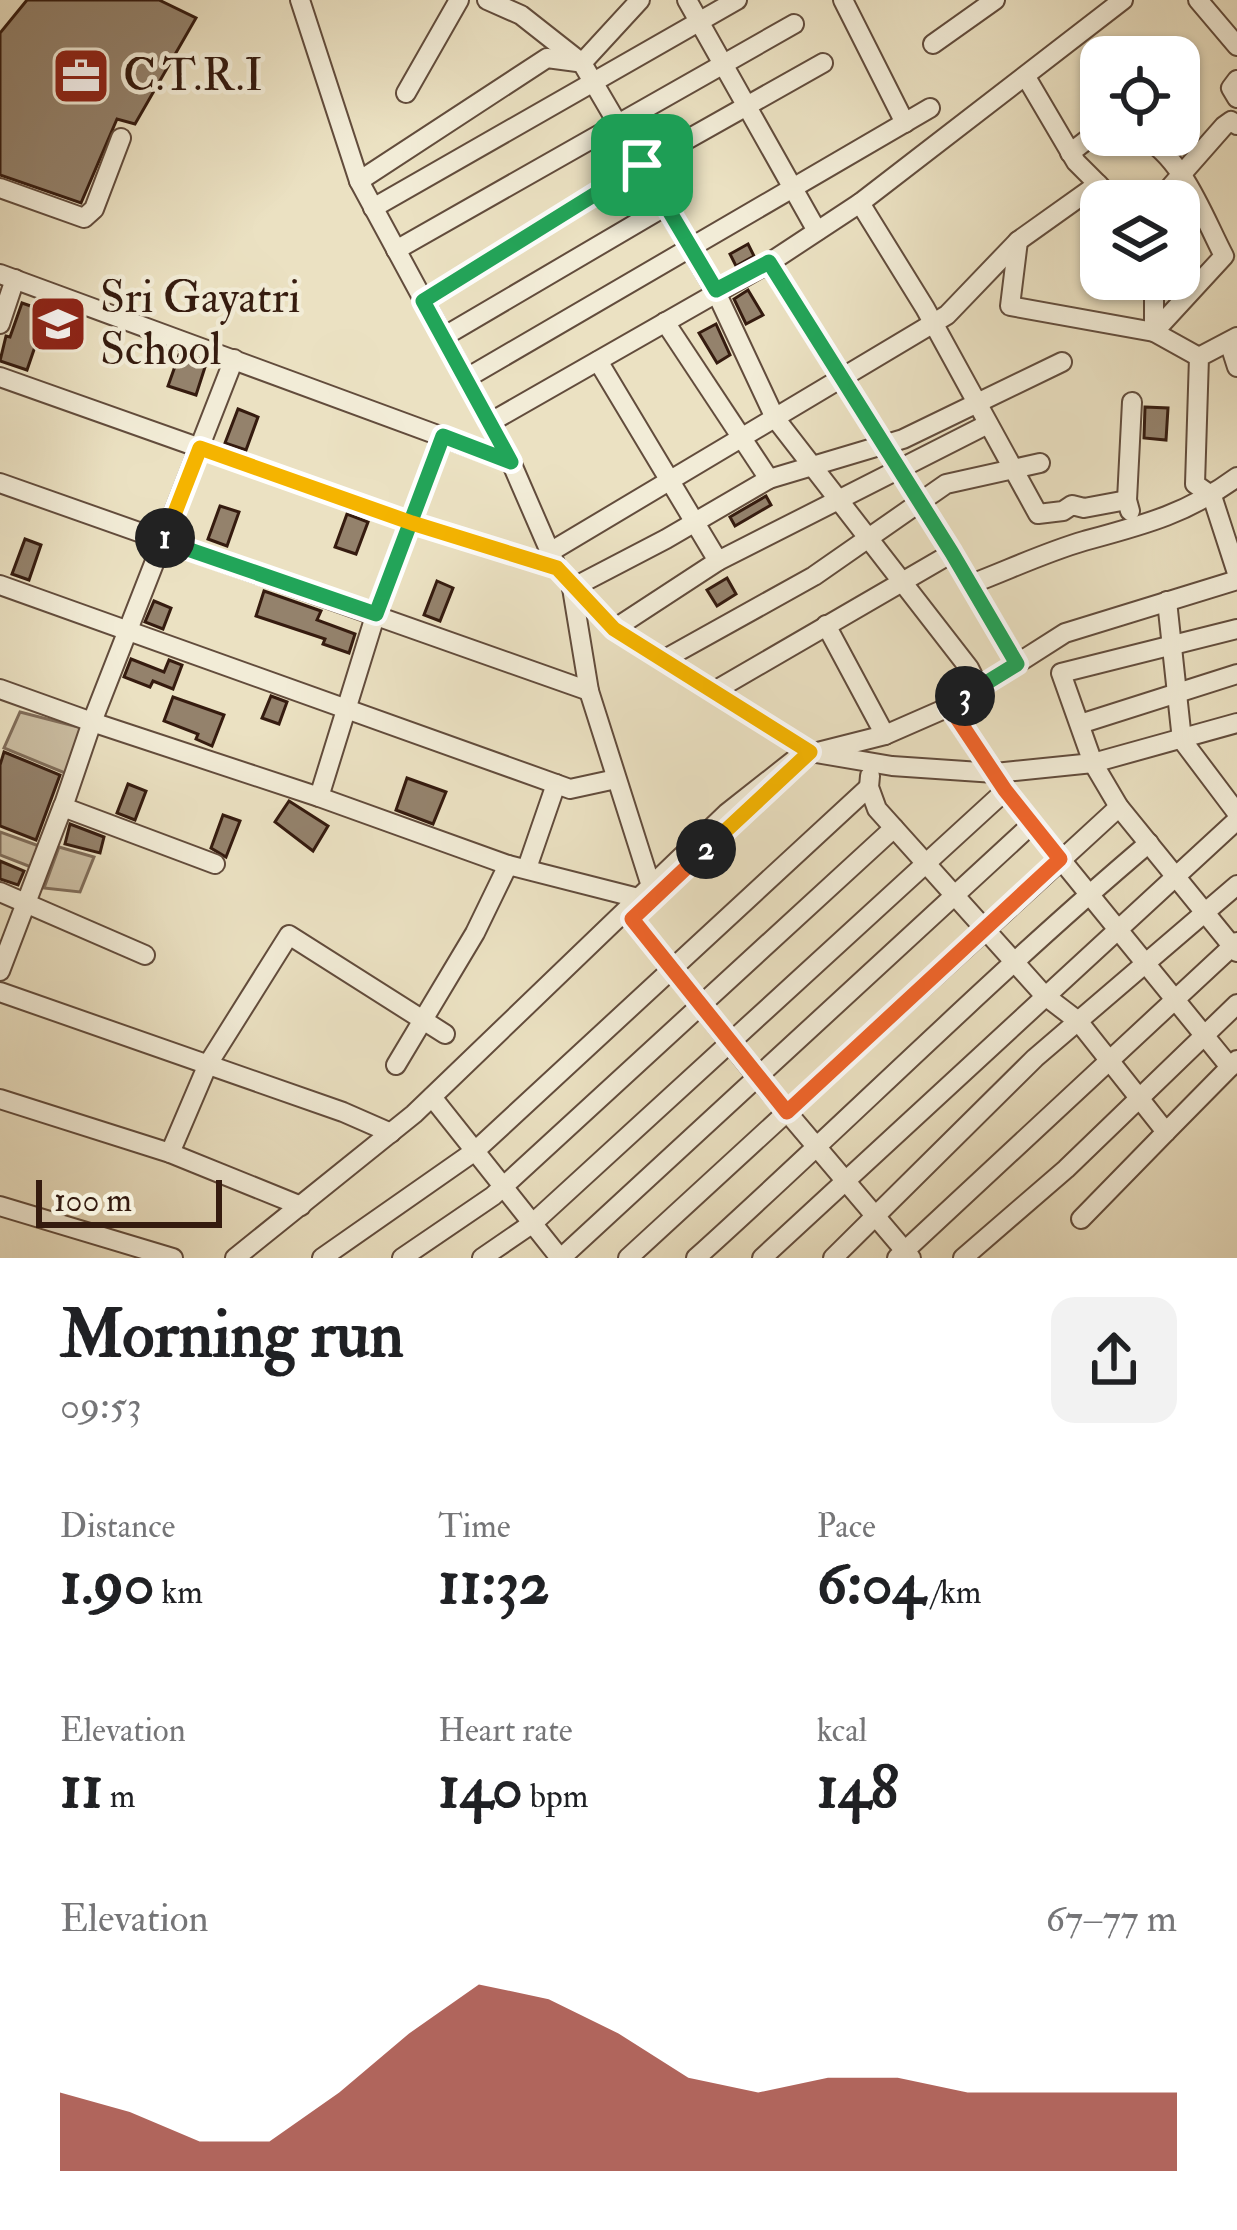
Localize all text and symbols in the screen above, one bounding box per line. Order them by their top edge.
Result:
map controls [1080,36,1200,300]
button: locate [1080,36,1200,156]
office icon: C.T.R.I [50,45,112,107]
place label: C.T.R.I [123,48,263,104]
pin [591,114,693,216]
icon: arrive [609,132,675,198]
button: layers [1080,180,1200,300]
place label: Sri Gayatri School [100,270,300,378]
school or university icon: Sri Gayatri School [27,293,89,355]
pin: 1 [135,508,195,568]
text: 1 [159,517,171,558]
pin: 3 [935,666,995,726]
text: 3 [959,675,971,716]
pin: 2 [676,819,736,879]
text: 2 [698,828,714,869]
scale bar [36,1174,222,1227]
text: 100 m [54,1180,132,1221]
text: Morning run [60,1294,404,1377]
button: share [1051,1297,1177,1423]
text: 09:53 [60,1381,142,1430]
text: Distance [60,1506,175,1547]
text: Time [438,1506,510,1547]
text: Pace [817,1506,876,1547]
text: 1.90 [60,1547,155,1622]
text: 11:32 [438,1547,549,1622]
text: 6:04 [817,1547,925,1622]
text: km [155,1572,203,1613]
text: /km [925,1572,981,1613]
text: Elevation [60,1710,186,1751]
text: Heart rate [438,1710,573,1751]
text: kcal [817,1710,867,1751]
text: 11 [60,1751,103,1826]
text: 140 [438,1751,523,1826]
text: 148 [817,1751,899,1826]
text: m [103,1776,135,1817]
text: bpm [523,1776,588,1817]
text: Elevation [60,1894,209,1943]
text: 67–77 m [1045,1894,1177,1943]

